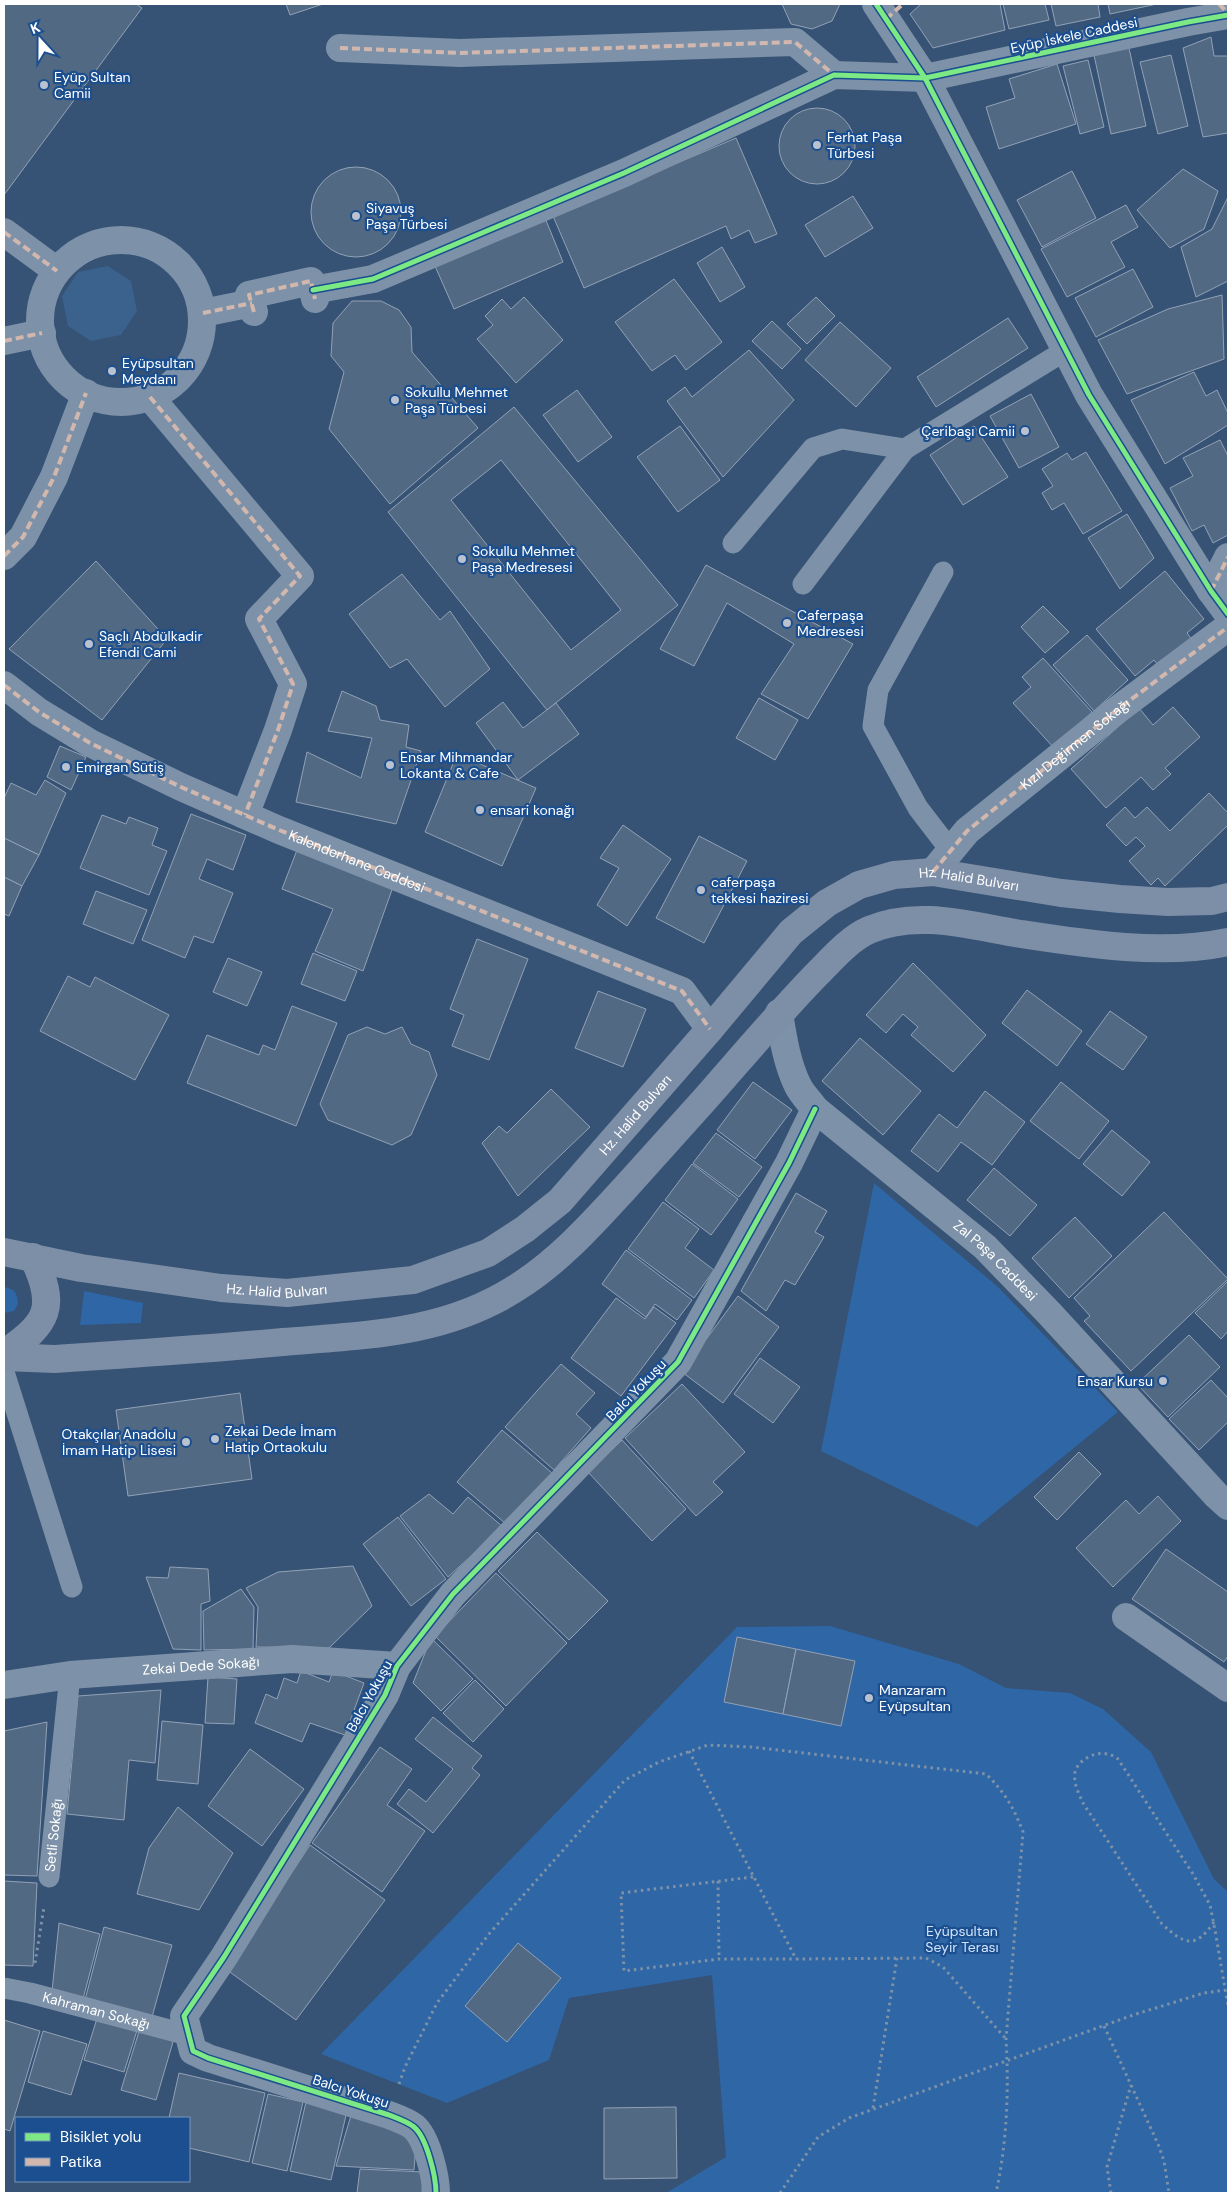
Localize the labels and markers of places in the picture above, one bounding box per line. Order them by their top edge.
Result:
place label: Eyüp Sultan Camii [54,68,131,102]
marker: Eyüp Sultan Camii [38,79,50,91]
place label: Ferhat Paşa Türbesi [827,128,902,162]
marker: Ferhat Paşa Türbesi [811,139,823,151]
place label: Siyavuş Paşa Türbesi [366,199,447,233]
marker: Siyavuş Paşa Türbesi [350,210,362,222]
place label: Eyüpsultan Meydanı [122,354,194,388]
marker: Eyüpsultan Meydanı [106,365,118,377]
place label: Sokullu Mehmet Paşa Türbesi [405,383,508,417]
marker: Sokullu Mehmet Paşa Türbesi [389,394,401,406]
place label: Çeribaşı Camii [921,422,1015,440]
marker: Çeribaşı Camii [1019,425,1031,437]
place label: Sokullu Mehmet Paşa Medresesi [472,542,575,576]
marker: Sokullu Mehmet Paşa Medresesi [456,553,468,565]
place label: Caferpaşa Medresesi [797,606,864,640]
marker: Caferpaşa Medresesi [781,617,793,629]
place label: Saçlı Abdülkadir Efendi Cami [99,627,203,661]
marker: Saçlı Abdülkadir Efendi Cami [83,638,95,650]
place label: Ensar Mihmandar Lokanta & Cafe [400,748,512,782]
place label: Emirgan Sütiş [76,758,164,776]
marker: Ensar Mihmandar Lokanta & Cafe [384,759,396,771]
marker: Emirgan Sütiş [60,761,72,773]
place label: ensari konağı [490,801,574,819]
marker: ensari konağı [474,804,486,816]
place label: caferpaşa tekkesi haziresi [711,873,809,907]
marker: caferpaşa tekkesi haziresi [695,884,707,896]
place label: Ensar Kursu [1077,1372,1153,1390]
marker: Ensar Kursu [1157,1375,1169,1387]
place label: Zekai Dede İmam Hatip Ortaokulu [225,1422,336,1456]
place label: Otakçılar Anadolu İmam Hatip Lisesi [62,1425,176,1459]
marker: Zekai Dede İmam Hatip Ortaokulu [209,1433,221,1445]
marker: Otakçılar Anadolu İmam Hatip Lisesi [180,1436,192,1448]
place label: Manzaram Eyüpsultan [879,1681,951,1715]
marker: Manzaram Eyüpsultan [863,1692,875,1704]

